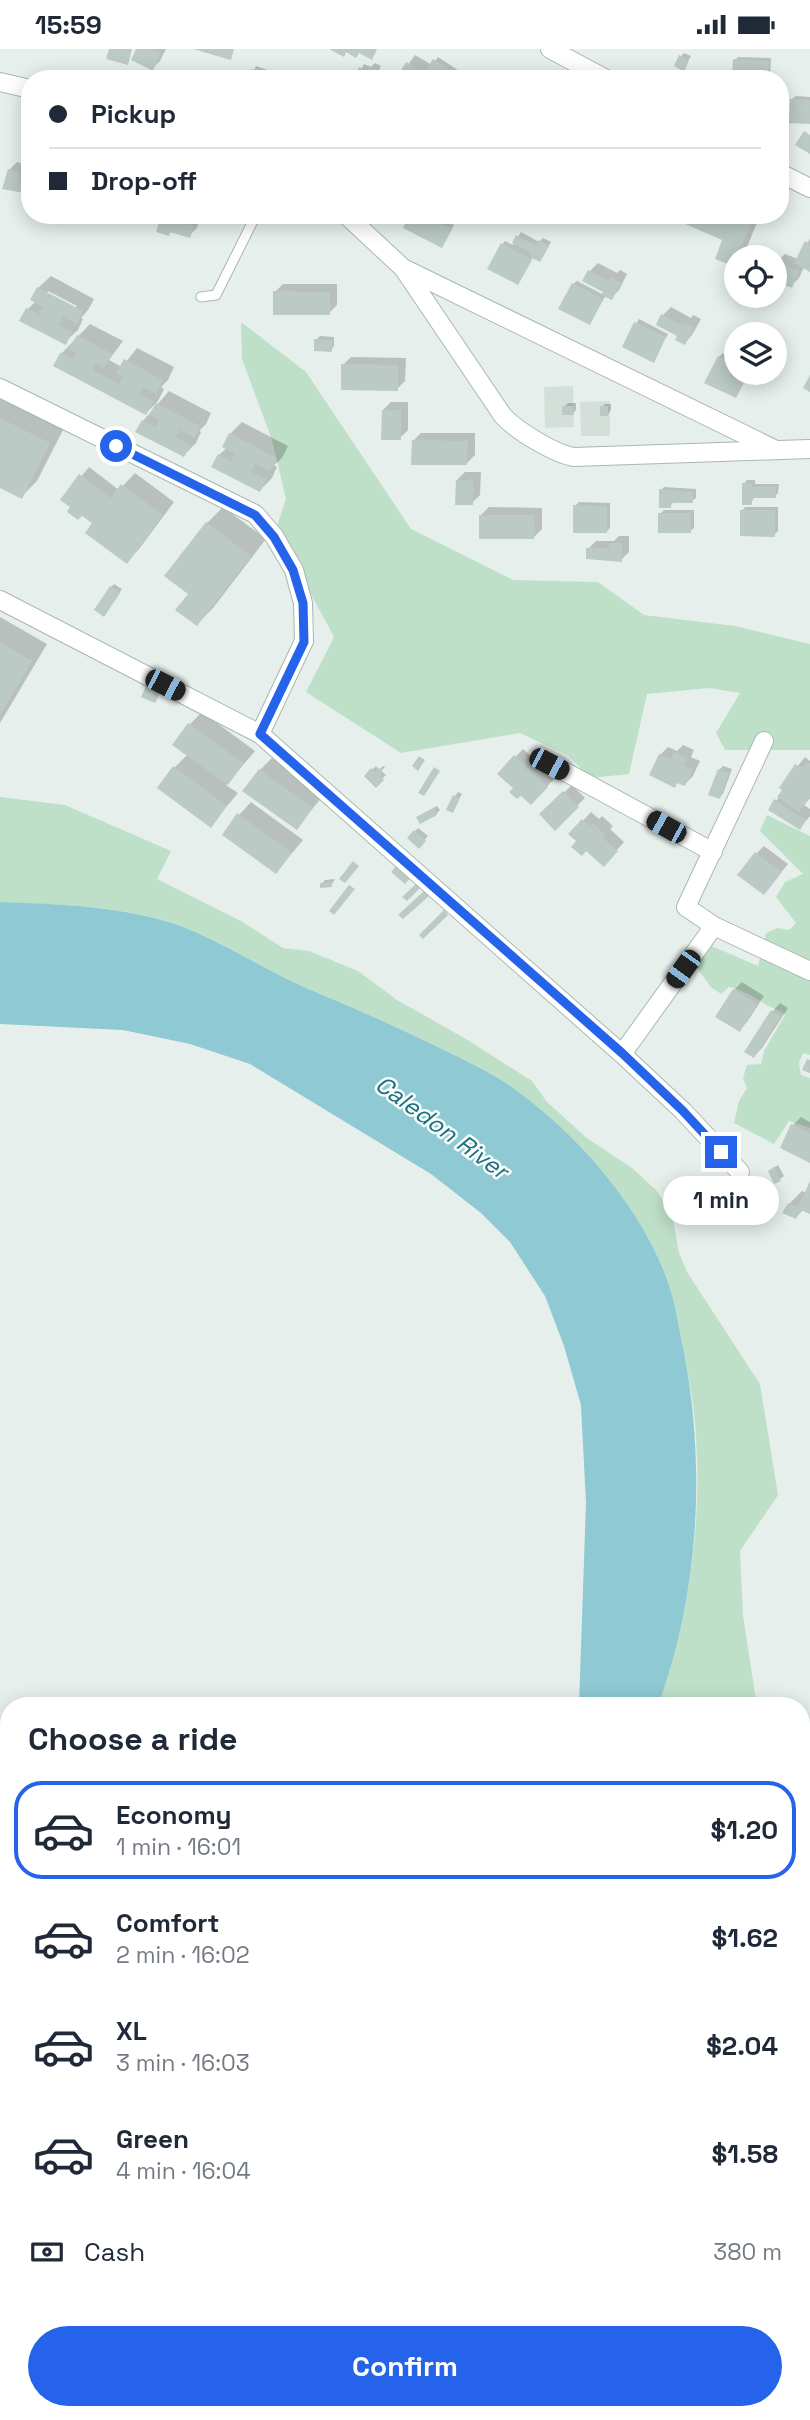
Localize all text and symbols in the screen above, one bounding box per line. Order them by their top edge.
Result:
text: 15:59 [35,8,102,42]
text: Pickup [91,97,176,131]
text: Drop-off [91,164,197,198]
map controls [724,245,787,385]
button: locate [724,245,787,308]
button: layers [724,322,787,385]
route start [100,430,132,462]
car [142,666,189,704]
car [526,745,573,783]
car [643,808,690,846]
car [663,946,704,992]
water label: Caledon River [369,1068,517,1187]
route end [705,1136,737,1168]
callout: 1 min [663,1177,779,1225]
text: 1 min [693,1185,749,1215]
text: Choose a ride [28,1719,238,1759]
text: Economy [116,1798,232,1832]
icon: car [32,1799,95,1862]
text: $1.20 [710,1813,778,1847]
text: 1 min · 16:01 [116,1832,241,1862]
text: Comfort [116,1906,219,1940]
icon: car [32,1907,95,1970]
text: $1.62 [712,1921,778,1955]
text: 2 min · 16:02 [116,1940,250,1970]
text: XL [116,2014,147,2048]
icon: car [32,2015,95,2078]
text: $2.04 [706,2029,778,2063]
text: 3 min · 16:03 [116,2048,250,2078]
text: Green [116,2122,189,2156]
icon: car [32,2123,95,2186]
text: $1.58 [712,2137,778,2171]
text: 4 min · 16:04 [116,2156,251,2186]
icon: cash [28,2233,66,2271]
text: Cash [84,2235,145,2269]
text: 380 m [713,2237,782,2267]
button: Confirm [28,2326,782,2406]

